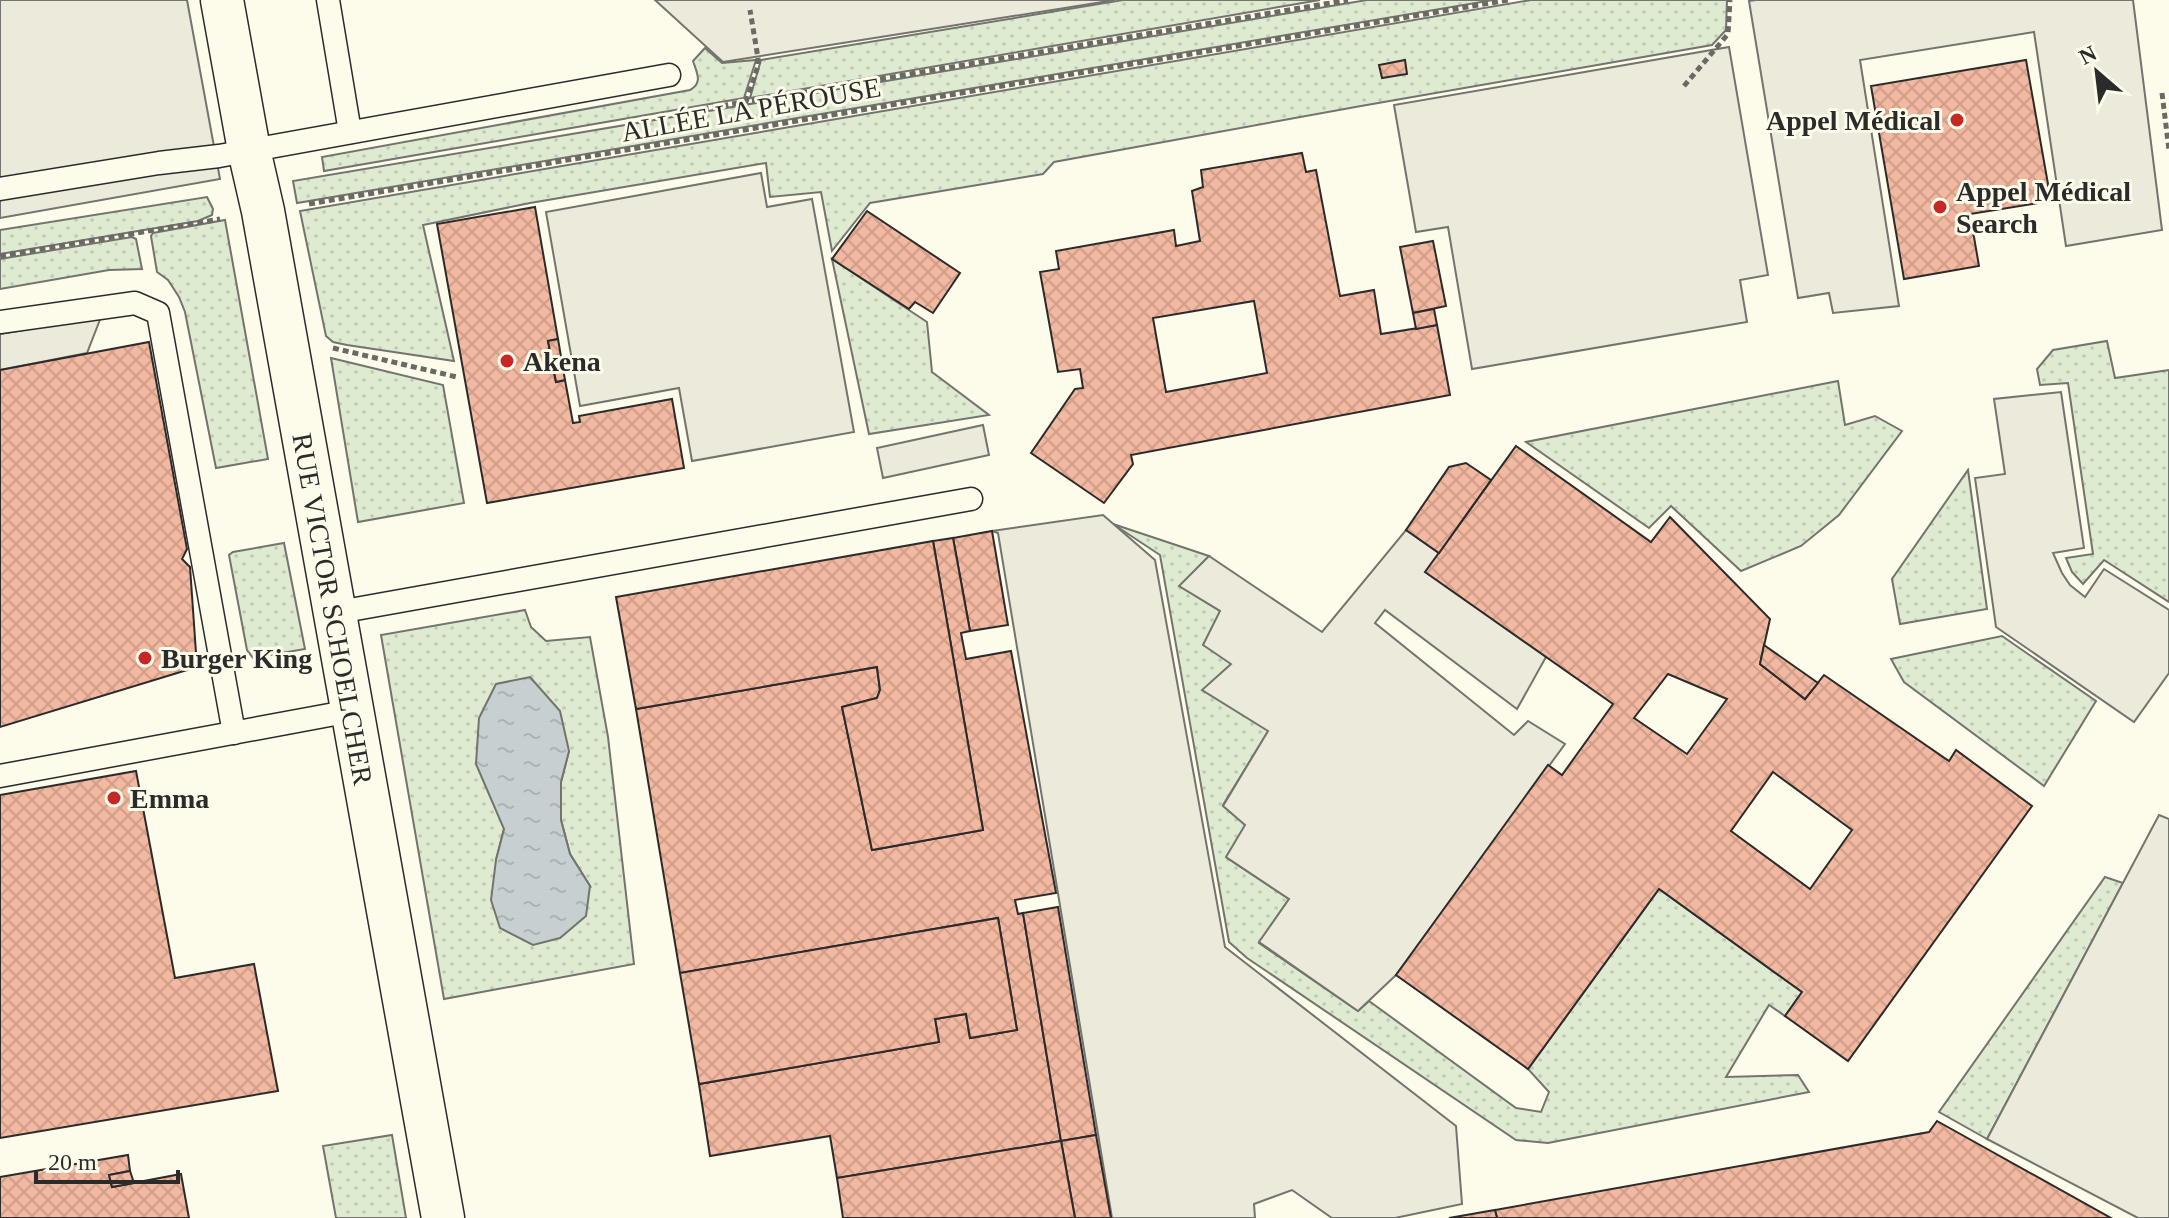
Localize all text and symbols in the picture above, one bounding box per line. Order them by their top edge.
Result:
north arrow [2057,32,2137,112]
text: N [2075,40,2101,70]
street label: ALLÉE LA PÉROUSE [619,71,883,148]
place label: Appel Médical [1766,105,1941,136]
marker: Appel Médical [1948,111,1966,129]
place label: Appel Médical Search [1956,176,2131,239]
marker: Appel Médical Search [1931,198,1949,216]
place label: Akena [523,346,601,377]
marker: Akena [498,352,516,370]
street label: RUE VICTOR SCHOELCHER [286,431,379,788]
place label: Burger King [161,643,312,674]
marker: Burger King [136,649,154,667]
place label: Emma [130,783,209,814]
marker: Emma [105,789,123,807]
scale bar [36,1134,178,1184]
text: 20 m [48,1149,97,1175]

